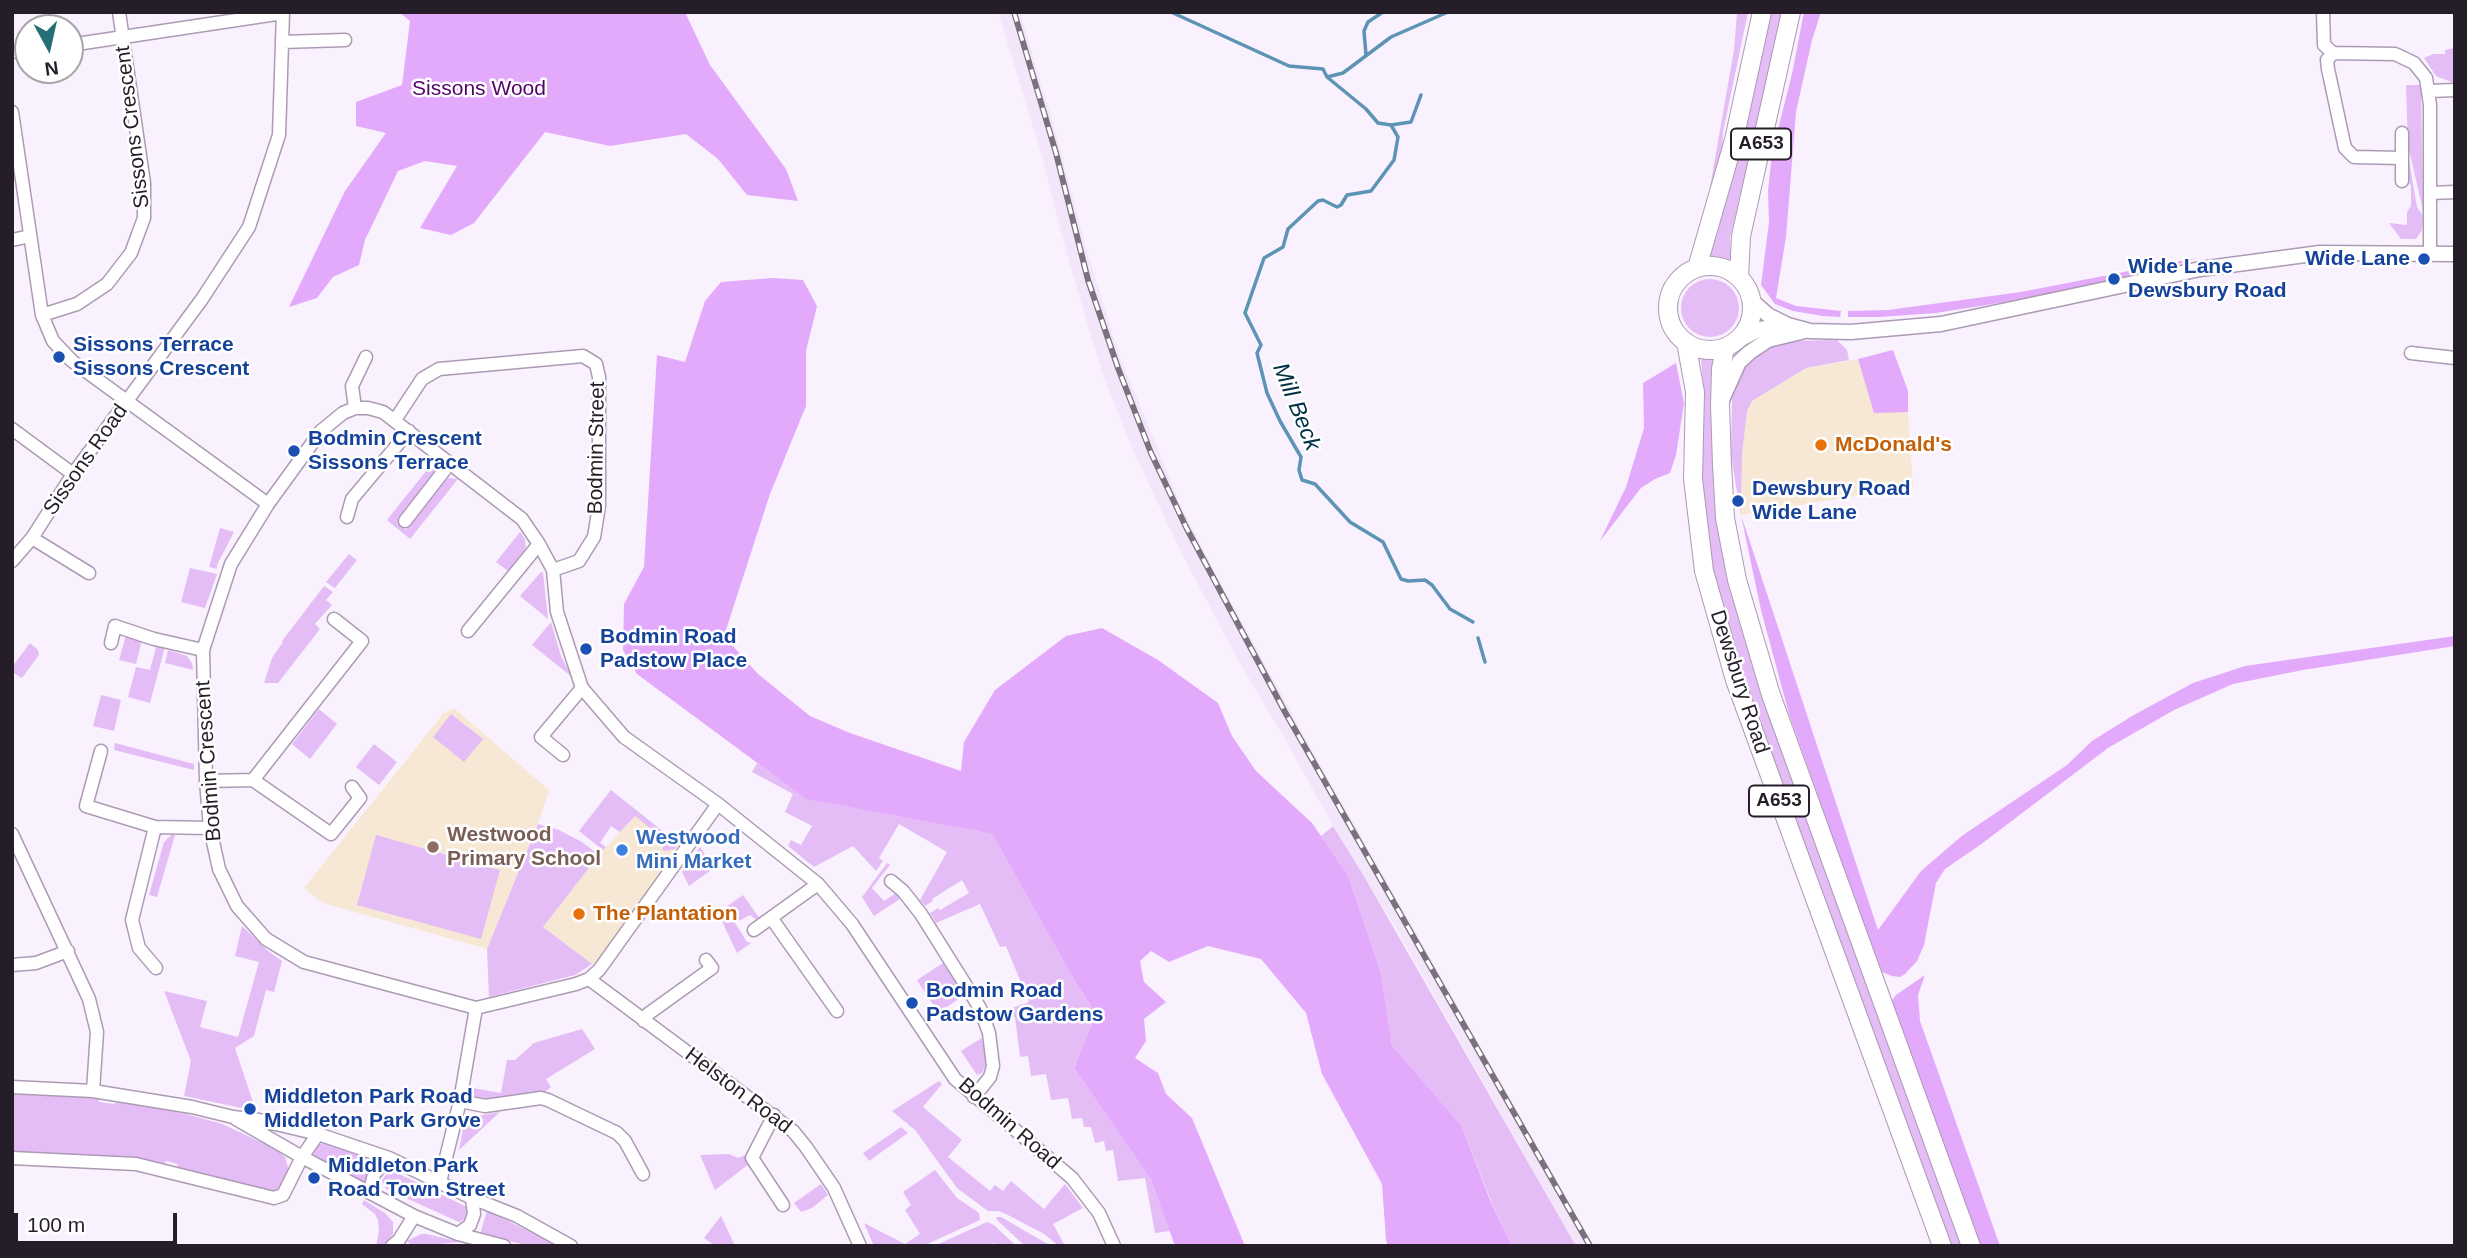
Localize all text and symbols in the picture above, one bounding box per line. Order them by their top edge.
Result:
north arrow [14,14,84,84]
street label: Sissons Crescent [111,44,155,210]
text: N [43,57,60,80]
park label: Sissons Wood [412,76,546,102]
road number: A653 [1731,128,1791,160]
place label: Wide Lane [2305,246,2410,272]
marker: Wide Lane [2416,251,2432,267]
place label: Wide Lane Dewsbury Road [2128,254,2287,304]
marker: Wide Lane Dewsbury Road [2106,271,2122,287]
place label: Sissons Terrace Sissons Crescent [73,332,249,382]
marker: Sissons Terrace Sissons Crescent [51,349,67,365]
water label: Mill Beck [1266,359,1326,455]
street label: Bodmin Street [583,381,611,515]
street label: Sissons Road [39,400,133,520]
place label: Bodmin Crescent Sissons Terrace [308,426,482,476]
place label: McDonald's [1835,432,1952,458]
marker: McDonald's [1813,437,1829,453]
marker: Bodmin Crescent Sissons Terrace [286,443,302,459]
place label: Dewsbury Road Wide Lane [1752,476,1911,526]
marker: Dewsbury Road Wide Lane [1730,493,1746,509]
street label: Dewsbury Road [1704,607,1774,757]
place label: Bodmin Road Padstow Place [600,624,747,674]
marker: Bodmin Road Padstow Place [578,641,594,657]
street label: Bodmin Crescent [191,680,227,842]
road number: A653 [1749,786,1809,816]
place label: Westwood Primary School [447,822,601,872]
place label: Westwood Mini Market [636,825,752,875]
marker: Westwood Primary School [425,839,441,855]
marker: Westwood Mini Market [614,842,630,858]
place label: The Plantation [593,901,738,927]
marker: The Plantation [571,906,587,922]
place label: Bodmin Road Padstow Gardens [926,978,1103,1028]
marker: Bodmin Road Padstow Gardens [904,995,920,1011]
street label: Helston Road [680,1043,796,1139]
street label: Bodmin Road [953,1073,1065,1175]
place label: Middleton Park Road Middleton Park Grove [264,1084,481,1134]
marker: Middleton Park Road Middleton Park Grove [242,1101,258,1117]
place label: Middleton Park Road Town Street [328,1153,505,1203]
marker: Middleton Park Road Town Street [306,1170,322,1186]
scale bar [18,1198,180,1242]
text: 100 m [27,1213,85,1236]

